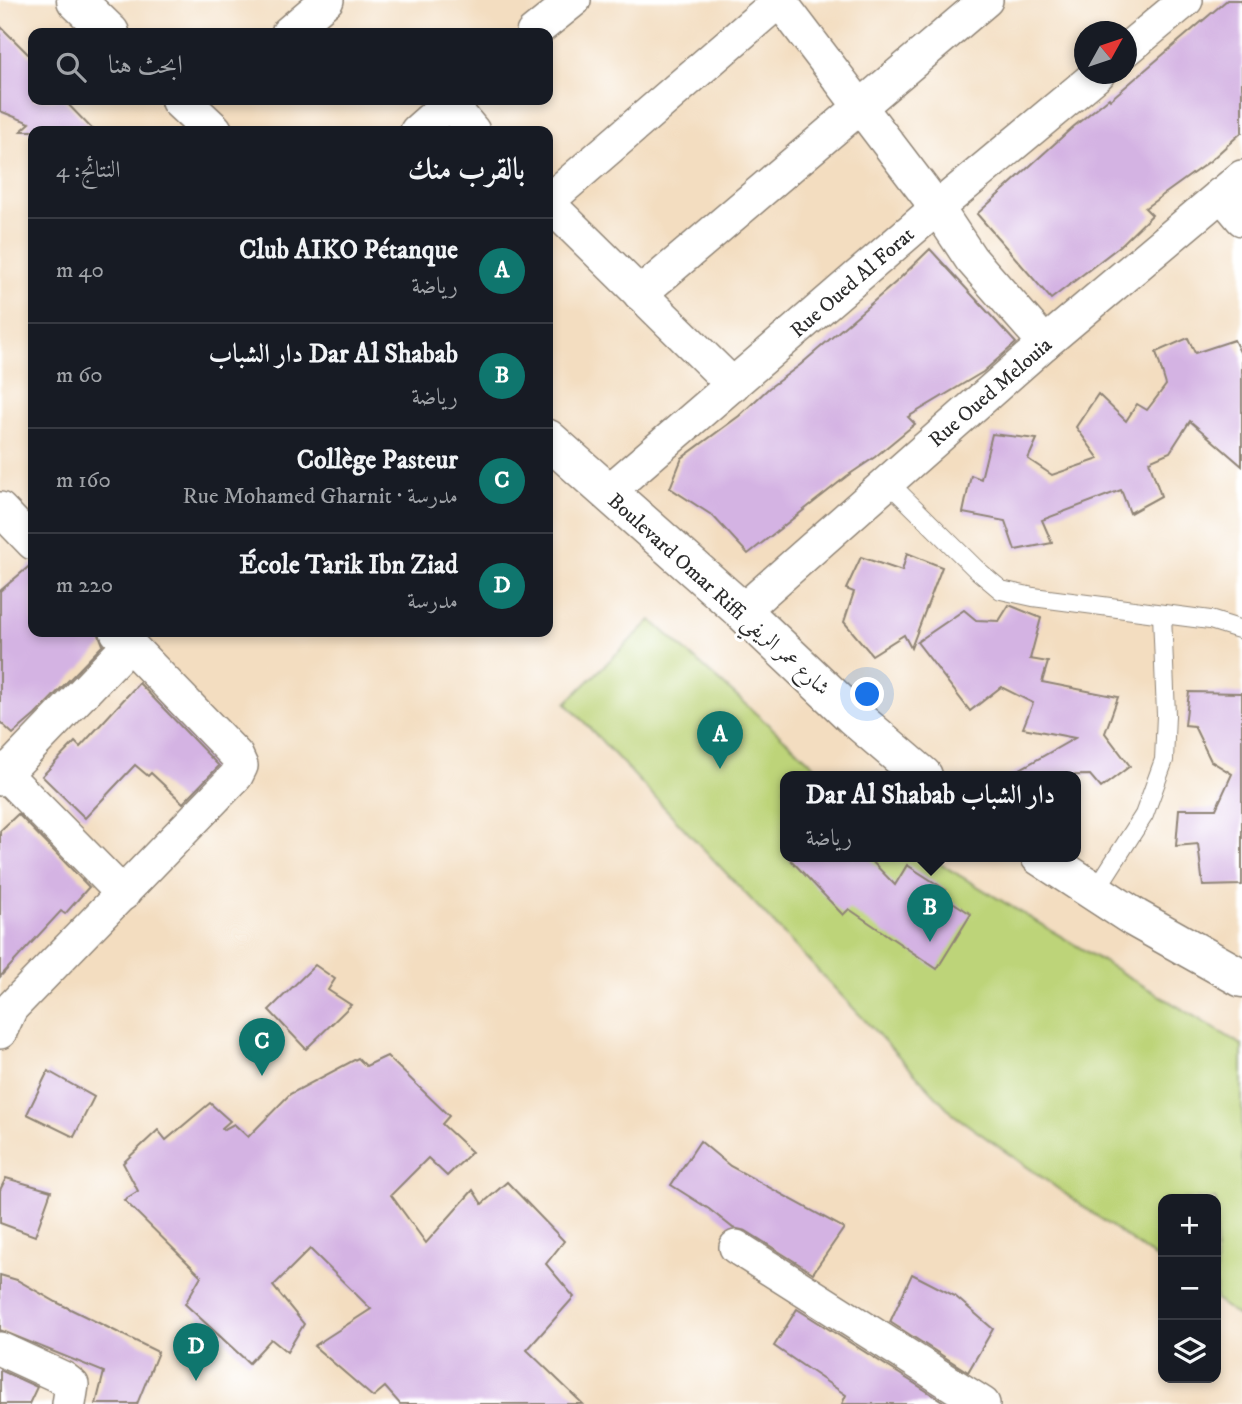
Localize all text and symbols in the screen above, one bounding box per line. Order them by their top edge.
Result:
north arrow [1074,21,1137,84]
search box [28,28,553,105]
icon: search [52,48,90,86]
text: ابحث هنا [108,49,183,82]
text: بالقرب منك [408,152,525,189]
text: النتائج: 4 [56,156,121,185]
street label: Rue Oued Al Forat [785,222,920,344]
text: Club AIKO Pétanque [239,234,458,267]
text: 40 m [56,256,104,285]
text: A [495,256,509,285]
text: رياضة [412,272,458,301]
street label: Rue Oued Melouia [924,332,1058,453]
text: Dar Al Shabab دار الشباب [208,338,458,371]
text: 60 m [56,361,103,390]
text: B [495,361,509,390]
text: رياضة [412,383,458,412]
text: Collège Pasteur [297,444,458,477]
text: 160 m [56,466,111,495]
text: C [494,466,510,495]
text: مدرسة · Rue Mohamed Gharnit [183,482,458,511]
street label: Boulevard Omar Riffi شارع عمر الريفي [598,488,835,706]
text: École Tarik Ibn Ziad [239,549,458,582]
text: 220 m [56,571,113,600]
text: D [493,571,511,600]
text: مدرسة [407,587,458,616]
your location [850,677,884,711]
pin: A [697,711,743,769]
popup [780,771,1081,862]
text: Dar Al Shabab دار الشباب [806,779,1055,812]
text: رياضة [806,824,852,853]
pin: B [907,884,953,942]
pin: C [239,1018,285,1076]
map controls [1158,1194,1221,1383]
button: + [1158,1194,1221,1257]
button: − [1158,1257,1221,1320]
button: layers [1158,1320,1221,1383]
pin: D [173,1323,219,1381]

